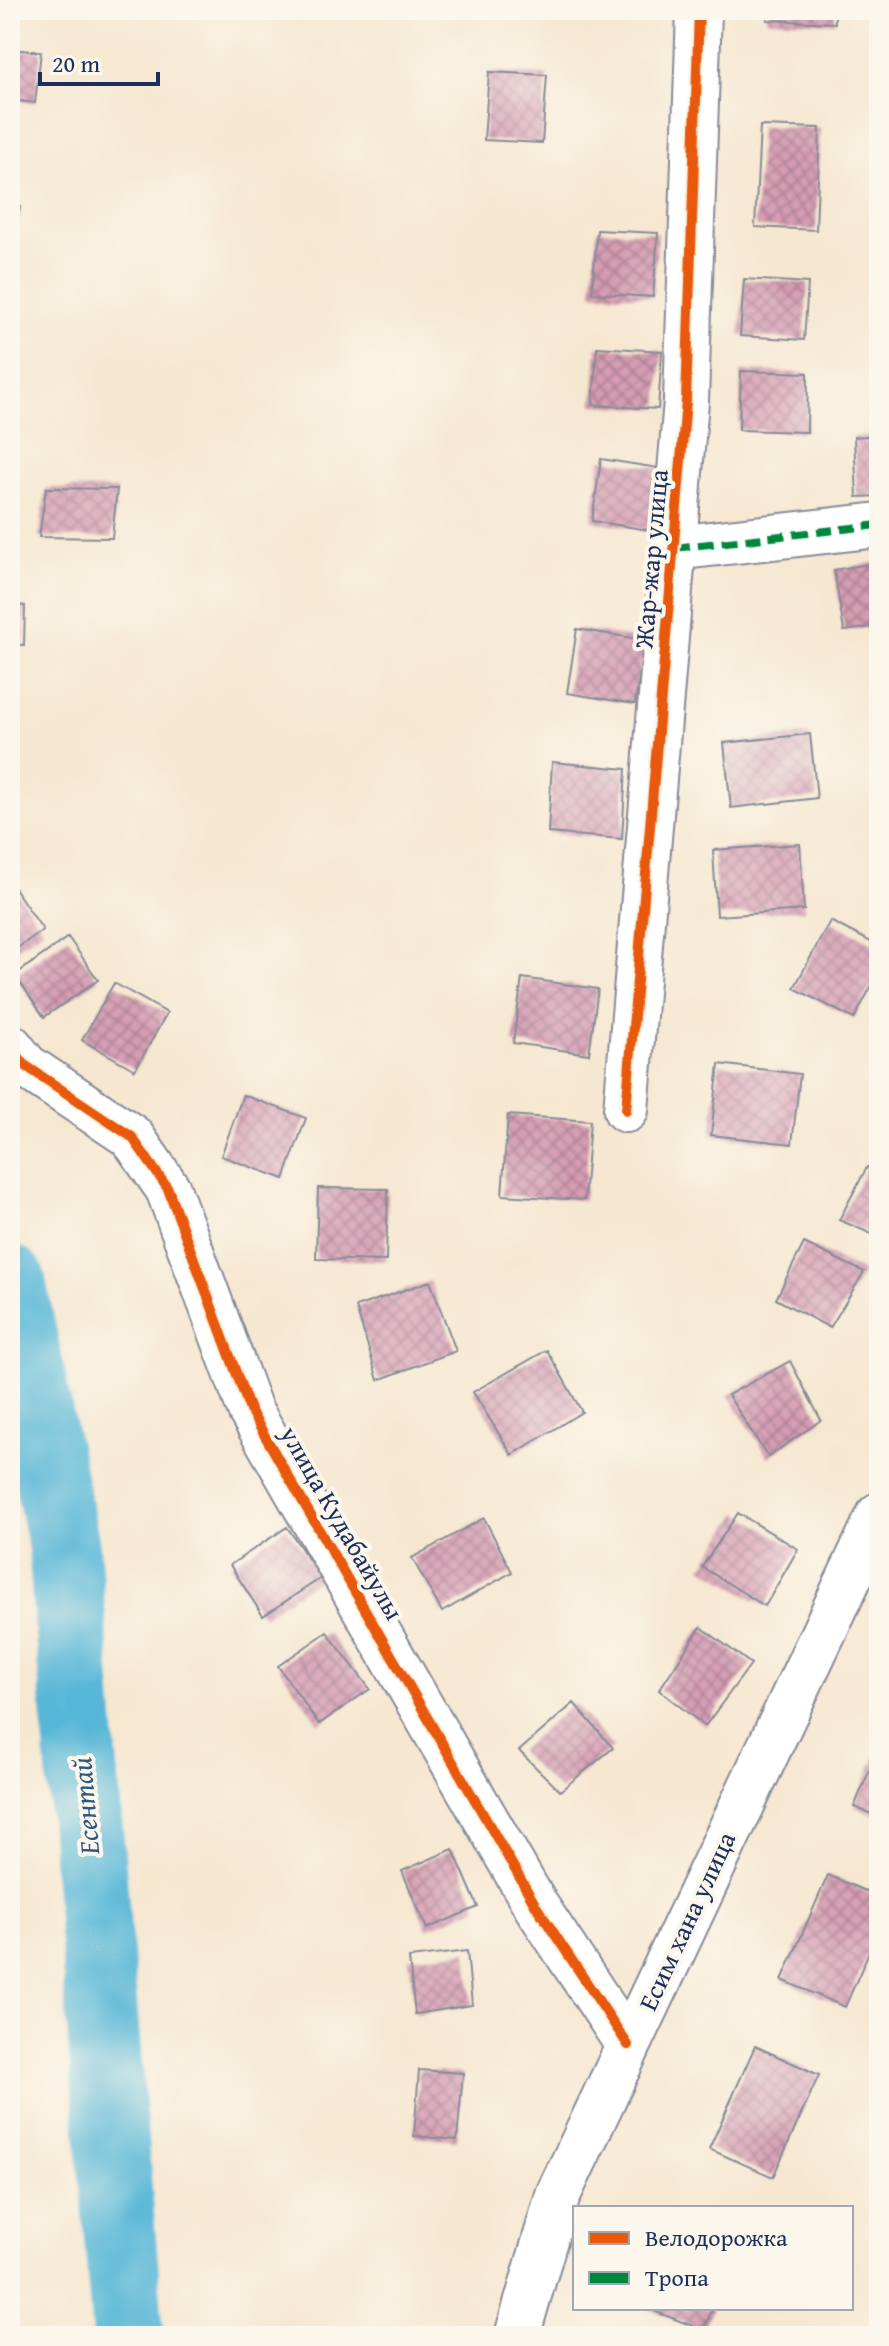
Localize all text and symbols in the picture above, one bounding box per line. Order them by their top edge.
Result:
scale bar [40,36,158,86]
text: 20 m [52,46,100,81]
street label: Жар-жар улица [623,467,678,651]
street label: улица Кудабайулы [270,1418,414,1627]
water label: Есентай [60,1756,109,1858]
street label: Есим хана улица [628,1824,745,2017]
legend [573,2206,853,2310]
text: Велодорожка [645,2220,788,2255]
text: Тропа [645,2260,709,2295]

